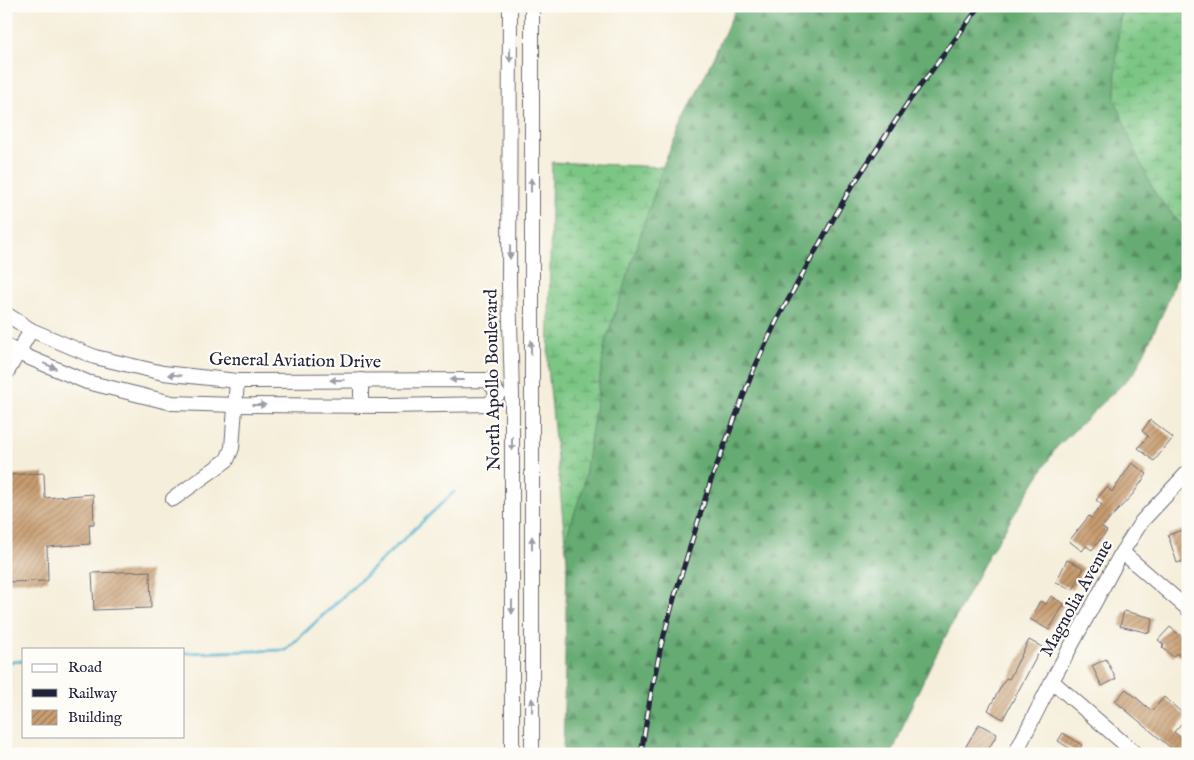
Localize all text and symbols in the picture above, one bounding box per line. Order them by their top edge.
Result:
one-way arrow [506,47,514,63]
one-way arrow [527,177,535,193]
one-way arrow [505,245,513,261]
street label: North Apollo Boulevard [480,288,507,471]
one-way arrow [527,339,535,355]
street label: General Aviation Drive [209,349,381,374]
one-way arrow [43,363,57,371]
one-way arrow [167,371,183,379]
one-way arrow [329,376,345,384]
one-way arrow [448,376,464,384]
one-way arrow [252,401,268,409]
one-way arrow [508,436,516,452]
one-way arrow [528,534,536,550]
street label: Magnolia Avenue [1036,536,1119,661]
one-way arrow [508,599,516,615]
legend [22,648,185,738]
text: Road [68,658,103,677]
text: Railway [68,684,118,703]
one-way arrow [528,697,536,713]
text: Building [68,708,123,727]

